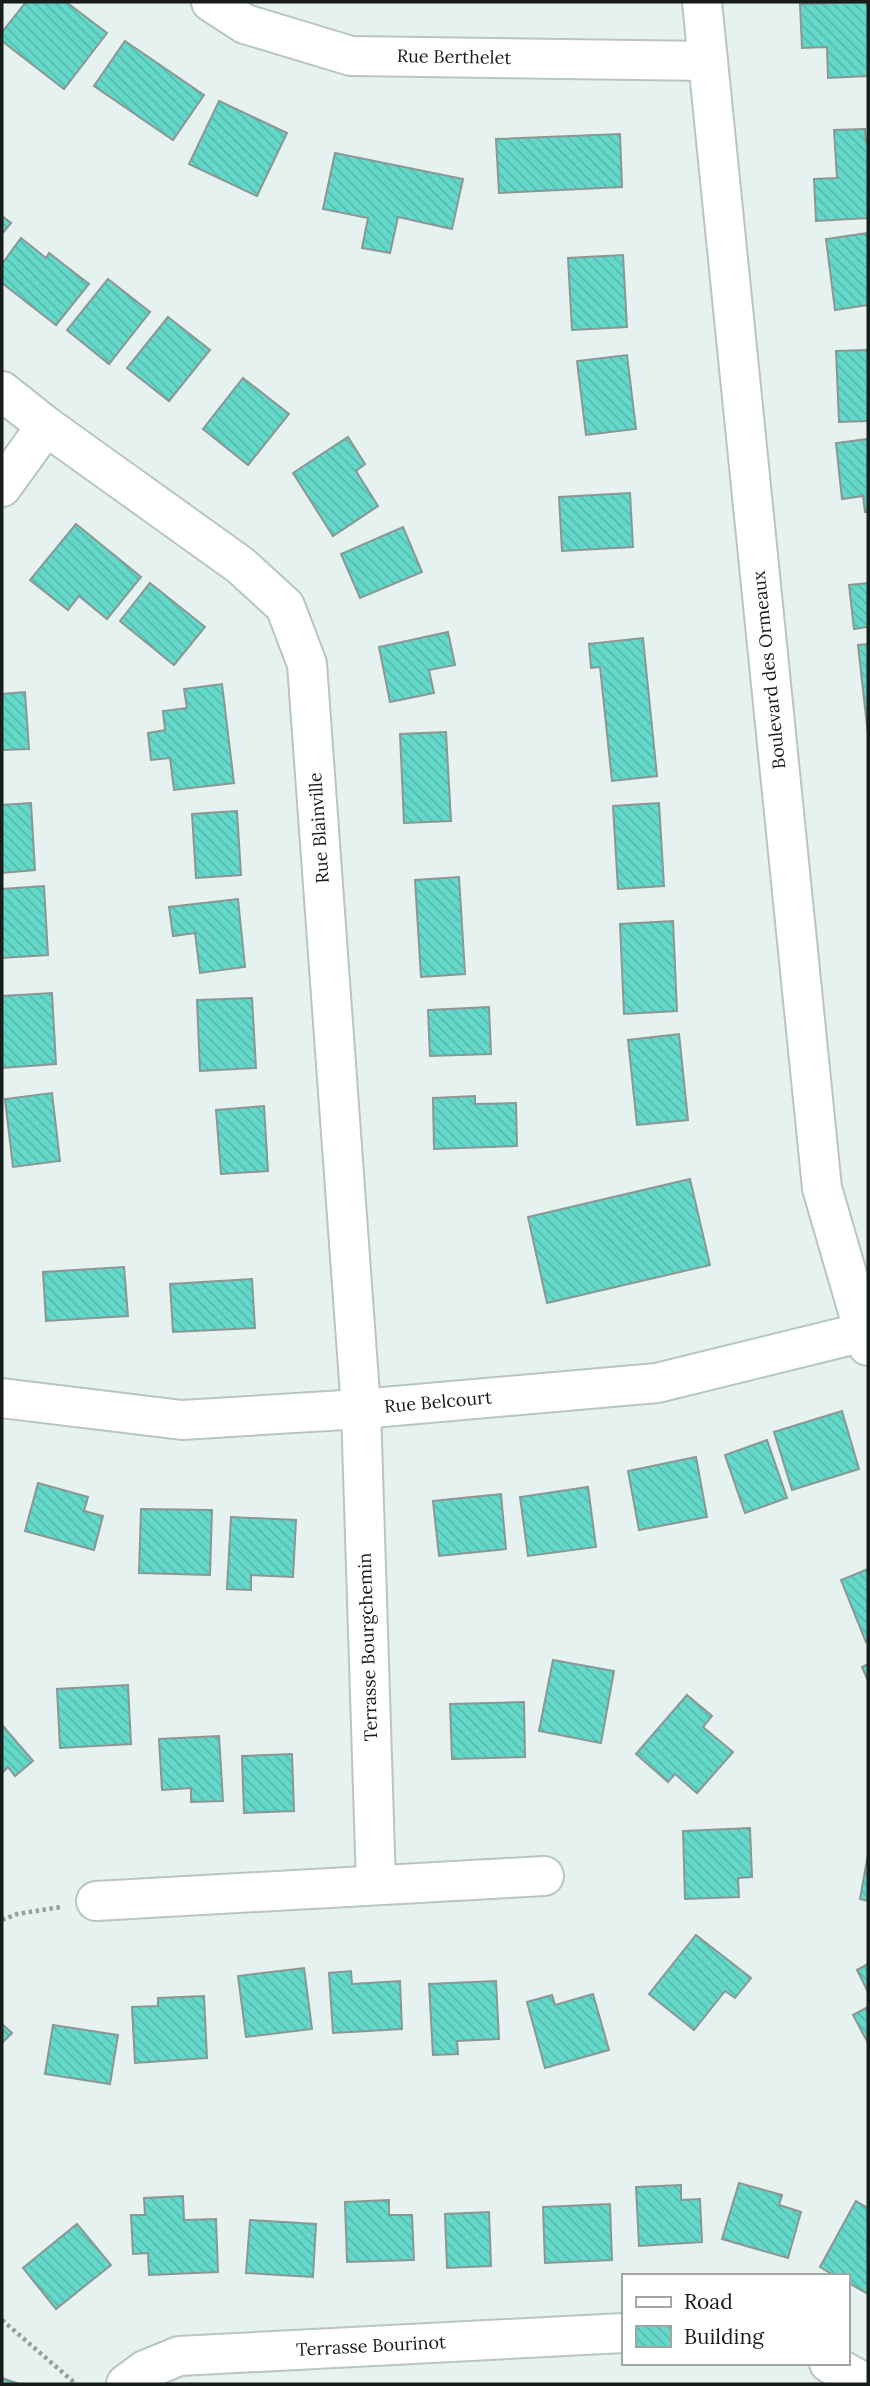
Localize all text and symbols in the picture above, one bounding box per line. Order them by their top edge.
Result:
street label: Rue Berthelet [397,44,511,69]
street label: Boulevard des Ormeaux [747,569,790,770]
street label: Rue Blainville [303,772,334,884]
street label: Rue Belcourt [383,1385,493,1418]
street label: Terrasse Bourgchemin [353,1552,382,1742]
legend [622,2274,849,2365]
text: Road [684,2288,733,2315]
text: Building [684,2323,764,2350]
street label: Terrasse Bourinot [295,2330,447,2361]

